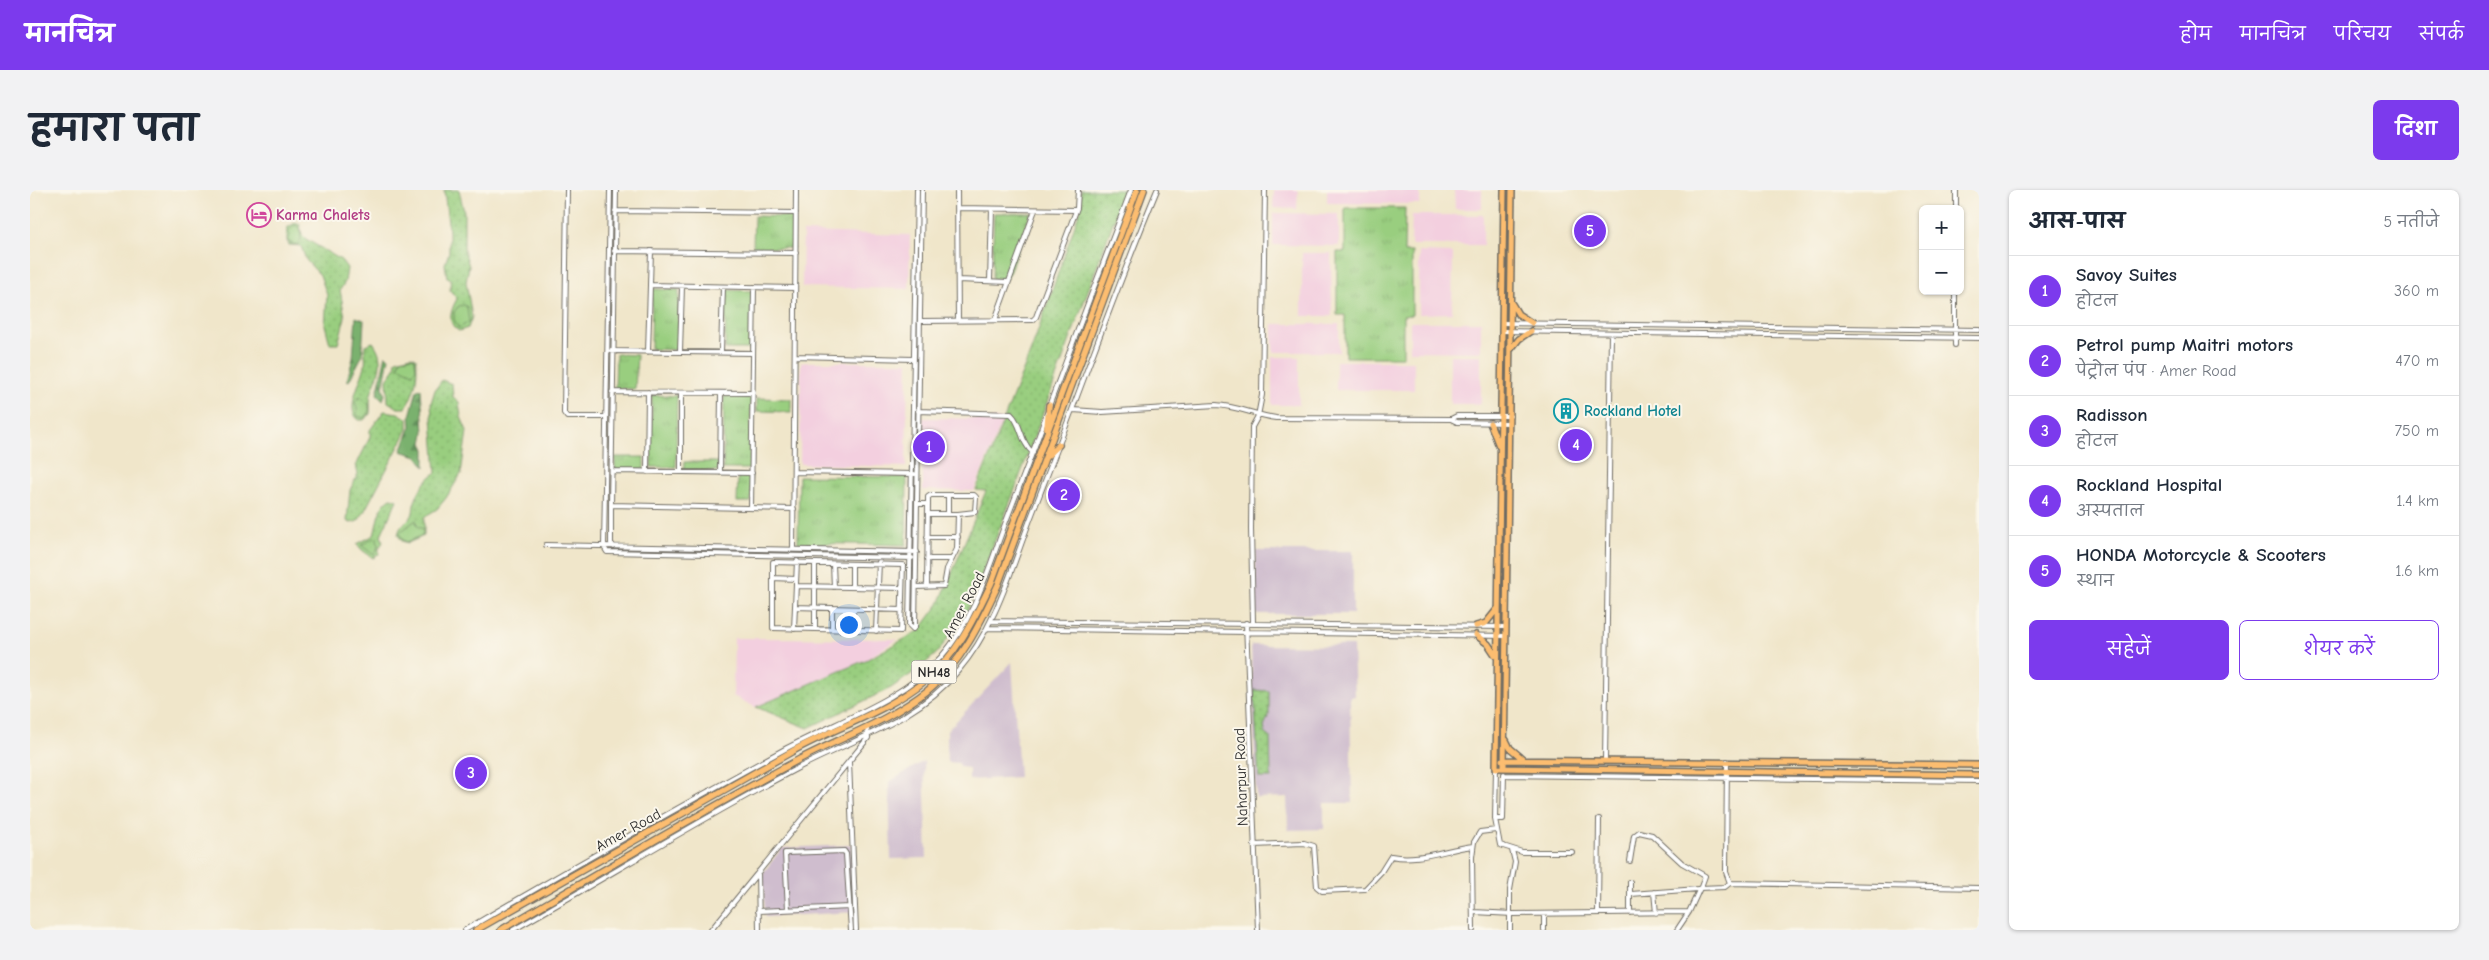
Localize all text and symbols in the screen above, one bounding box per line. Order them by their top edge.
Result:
text: मानचित्र [25,20,114,48]
text: होम [2180,24,2212,45]
text: मानचित्र [2240,24,2306,45]
text: परिचय [2334,24,2391,45]
text: संपर्क [2419,24,2464,45]
button: दिशा [2373,100,2459,160]
text: हमारा पता [30,108,198,149]
hotel icon: Karma Chalets [246,202,272,228]
map controls [1919,205,1964,295]
button: + [1919,205,1964,250]
place label: Karma Chalets [276,206,370,224]
text: आस-पास [2029,209,2125,233]
pin: 5 [1574,212,1606,250]
text: 5 नतीजे [2383,213,2439,231]
button: − [1919,250,1964,295]
text: Savoy Suites [2076,264,2177,286]
text: 1 [2042,282,2048,300]
text: 360 m [2394,282,2439,300]
text: होटल [2076,292,2118,310]
text: Petrol pump Maitri motors [2076,334,2293,356]
text: 2 [2041,352,2049,370]
text: 470 m [2395,352,2439,370]
text: पेट्रोल पंप · Amer Road [2076,362,2236,380]
building icon: Rockland Hotel [1553,398,1579,424]
place label: Rockland Hotel [1584,402,1681,420]
text: Radisson [2076,404,2148,426]
text: 3 [2041,422,2049,440]
text: 750 m [2394,422,2439,440]
pin: 4 [1560,426,1592,464]
pin: 1 [913,428,945,466]
text: होटल [2076,432,2118,450]
text: Rockland Hospital [2076,474,2222,496]
pin: 2 [1048,476,1080,514]
text: 4 [2041,492,2049,510]
text: 1.4 km [2396,492,2439,510]
text: अस्पताल [2076,502,2144,520]
text: HONDA Motorcycle & Scooters [2076,544,2326,566]
text: 5 [2041,562,2049,580]
text: 1.6 km [2395,562,2439,580]
street label: Amer Road [939,569,989,641]
text: स्थान [2076,572,2114,590]
your location [836,612,862,638]
button: सहेजें [2029,620,2229,680]
button: शेयर करें [2239,620,2439,680]
road number: NH48 [912,661,956,684]
street label: Naharpur Road [1230,728,1252,826]
pin: 3 [455,754,487,792]
street label: Amer Road [592,805,664,855]

